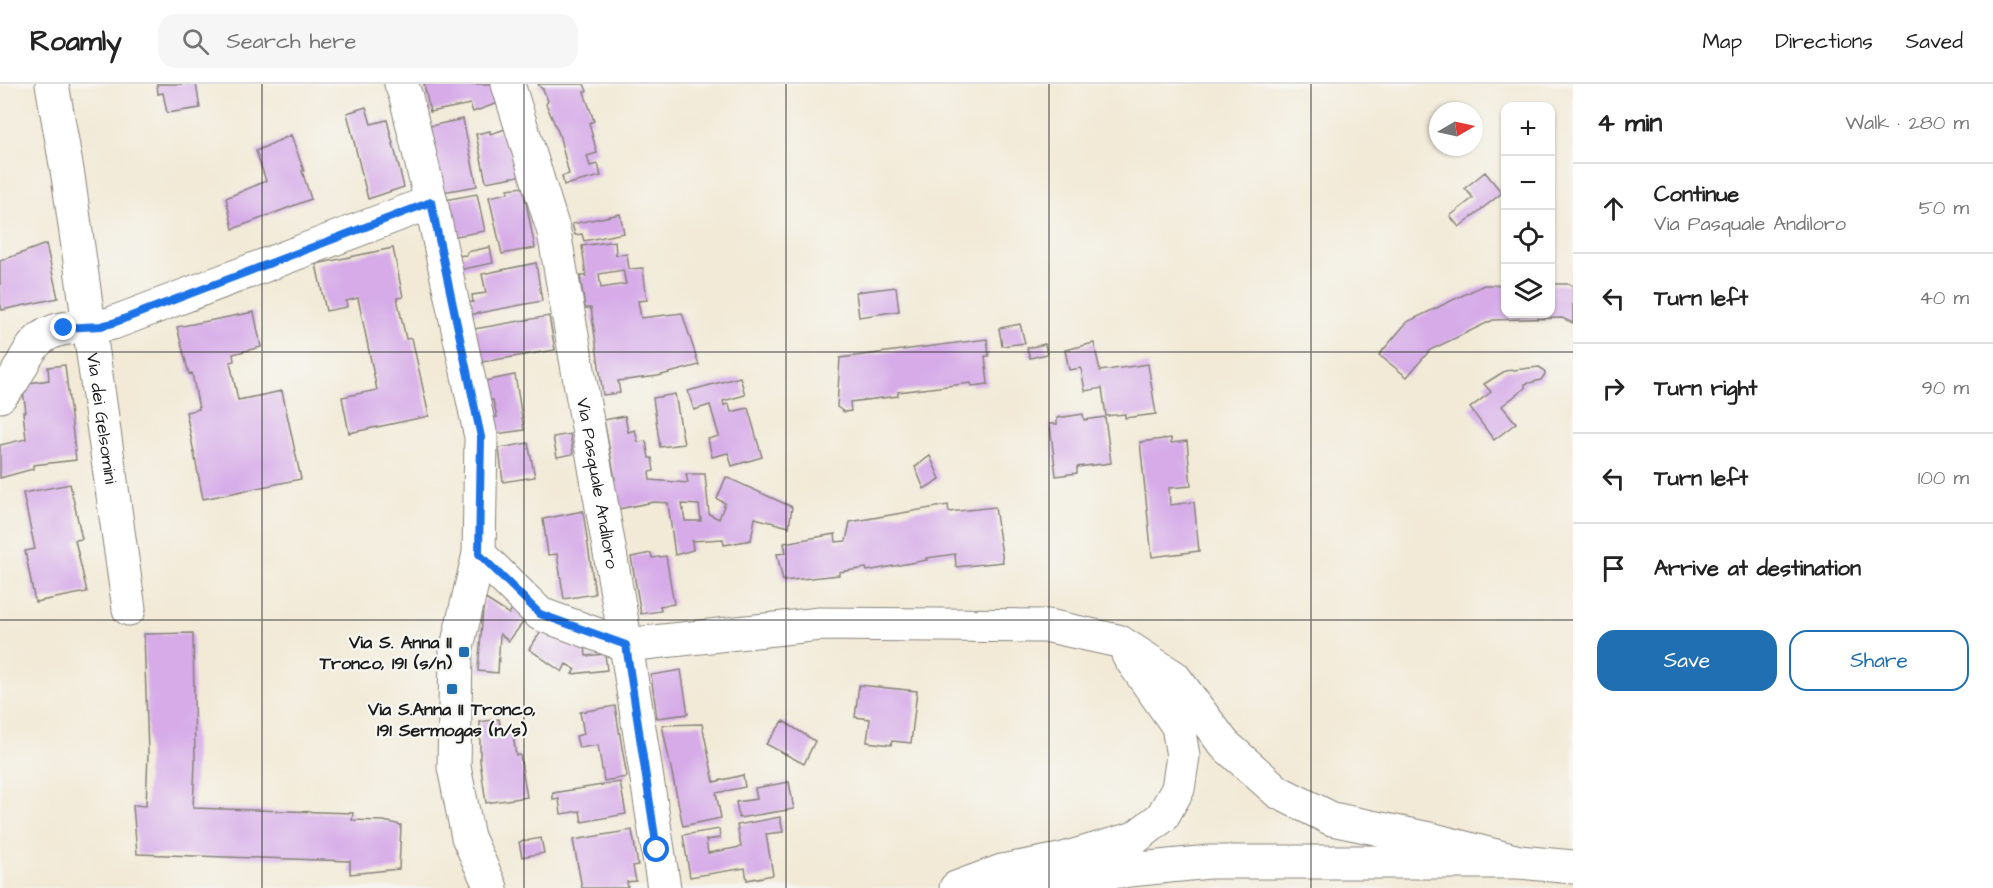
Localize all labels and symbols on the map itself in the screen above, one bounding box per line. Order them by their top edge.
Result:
north arrow [1429,102,1483,156]
route end [50,314,76,340]
street label: Via dei Gelsomini [81,351,124,486]
street label: Via Pasquale Andiloro [571,396,625,571]
place label: Via S. Anna II Tronco, 191 (s/n) [319,630,453,676]
marker: Via S. Anna II Tronco, 191 (s/n) [457,645,471,659]
marker: Via S.Anna II Tronco, 191 Sermogas (n/s) [445,682,459,696]
place label: Via S.Anna II Tronco, 191 Sermogas (n/s) [367,697,536,744]
route start [643,836,669,862]

